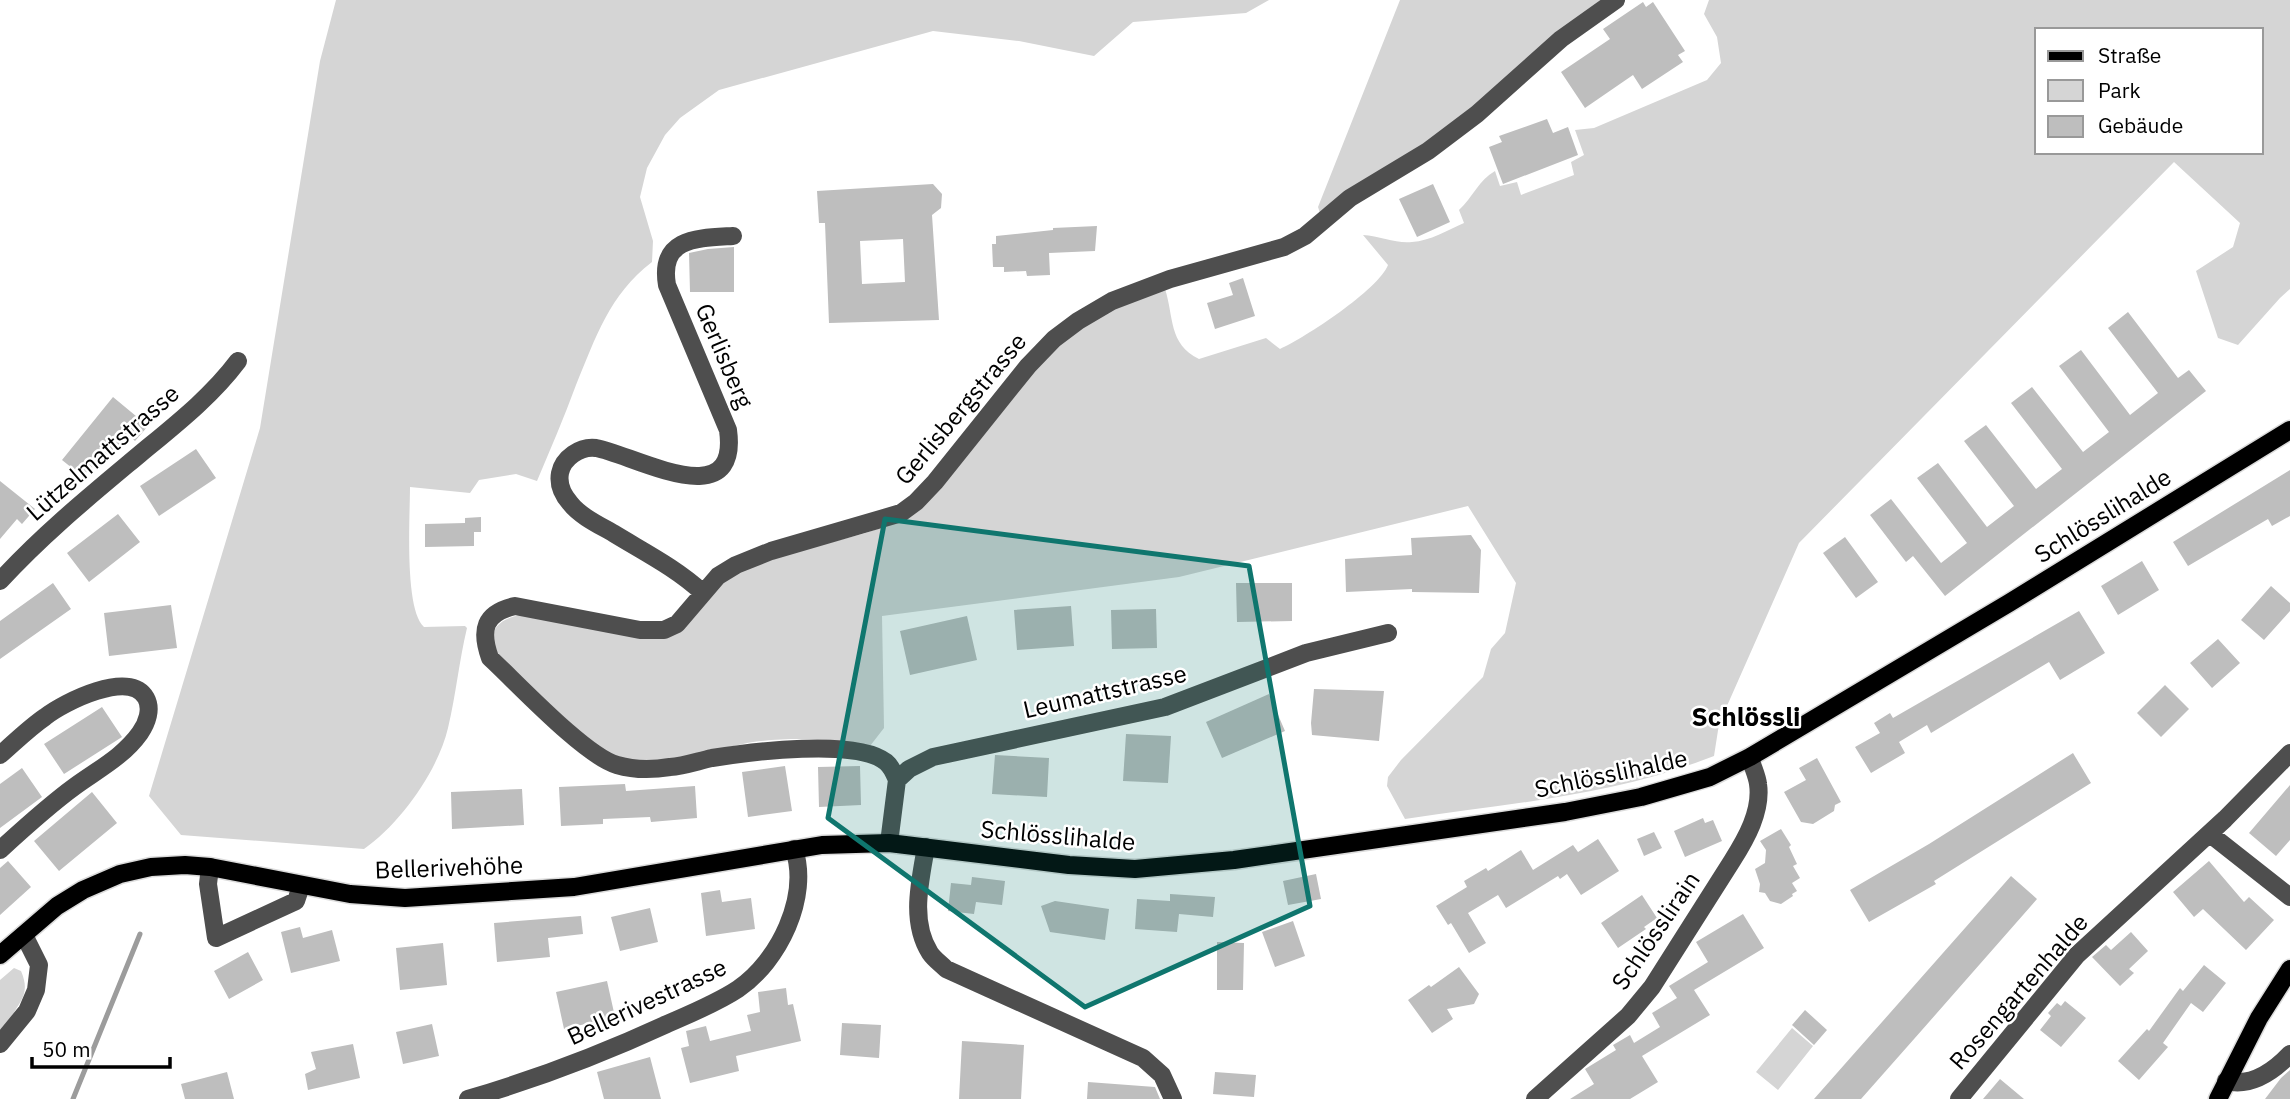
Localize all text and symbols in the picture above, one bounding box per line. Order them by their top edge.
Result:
legend [2035,28,2262,154]
text: Straße [2098,41,2161,69]
text: Park [2098,76,2141,104]
text: Gebäude [2098,111,2183,139]
street label: Gerlisberg [689,298,761,413]
street label: Gerlisbergstrasse [887,326,1033,491]
street label: Lützelmattstrasse [19,377,186,528]
street label: Schlösslihalde [2028,460,2177,570]
street label: Leumattstrasse [1020,657,1190,725]
district label: Schlössli [1691,699,1801,733]
street label: Schlösslihalde [1531,741,1690,805]
street label: Schlösslihalde [979,812,1137,858]
street label: Bellerivehöhe [374,848,524,886]
street label: Schlösslirain [1604,865,1707,996]
street label: Rosengartenhalde [1942,907,2095,1076]
street label: Bellerivestrasse [562,950,731,1052]
scale bar [32,1026,170,1070]
text: 50 m [42,1035,91,1063]

